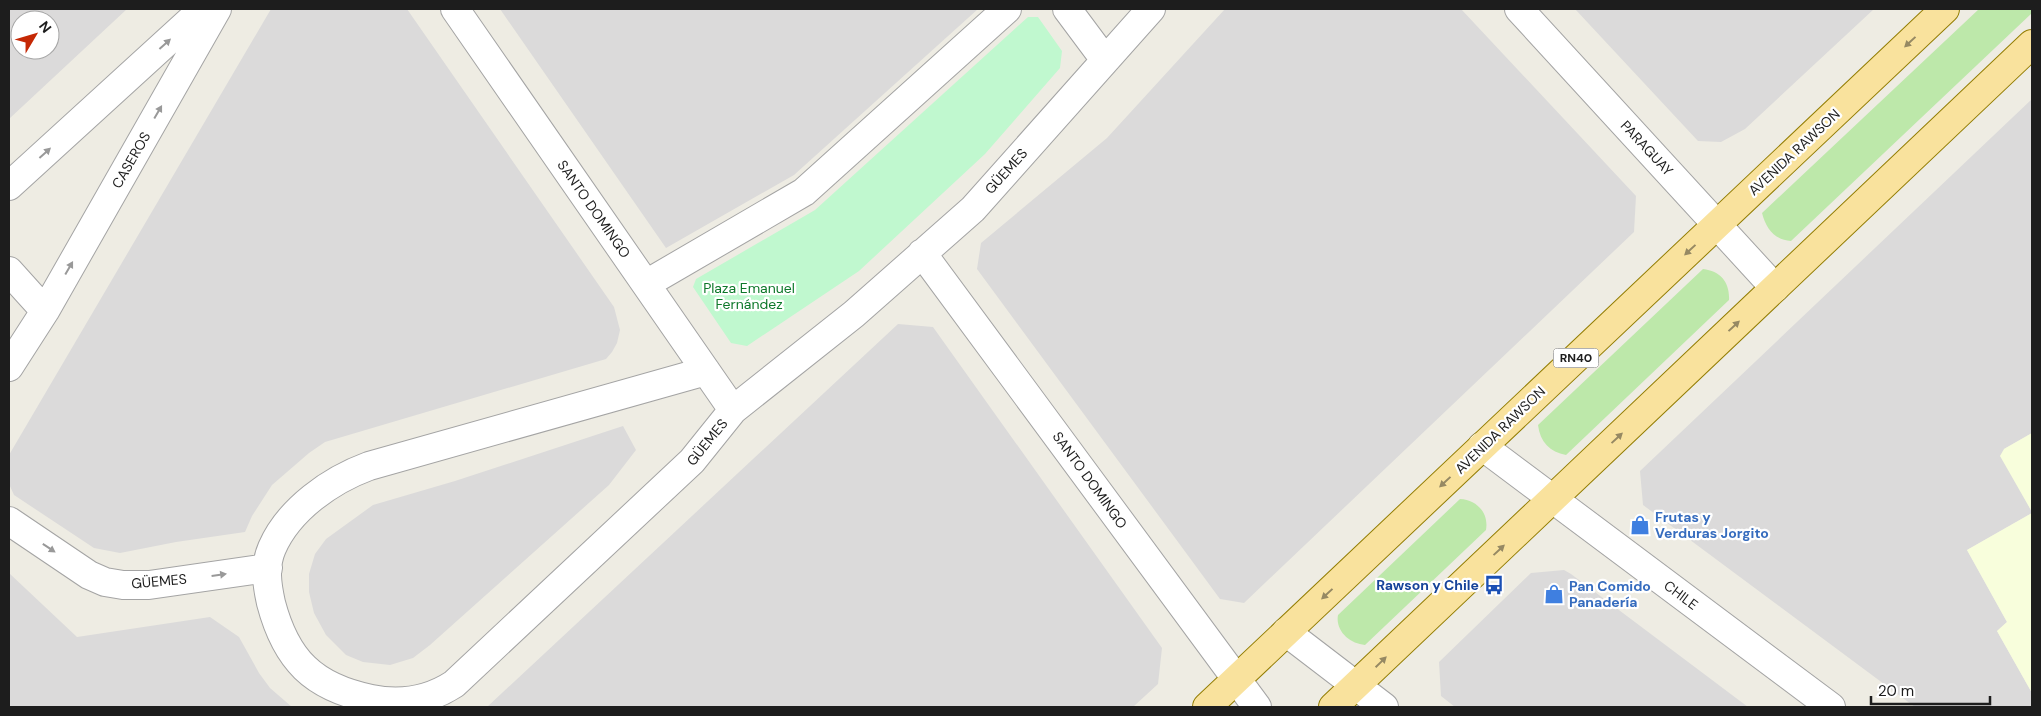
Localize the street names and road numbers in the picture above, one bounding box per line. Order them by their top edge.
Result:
street label: AVENIDA RAWSON [1744,105,1844,199]
street label: PARAGUAY [1617,117,1677,179]
street label: CASEROS [108,128,154,192]
street label: GÜEMES [981,144,1031,198]
street label: SANTO DOMINGO [553,156,635,262]
road number: RN40 [1554,348,1598,368]
street label: AVENIDA RAWSON [1451,382,1549,478]
street label: GÜEMES [683,415,731,469]
street label: SANTO DOMINGO [1049,428,1131,532]
street label: GÜEMES [131,570,187,592]
street label: CHILE [1660,576,1702,614]

